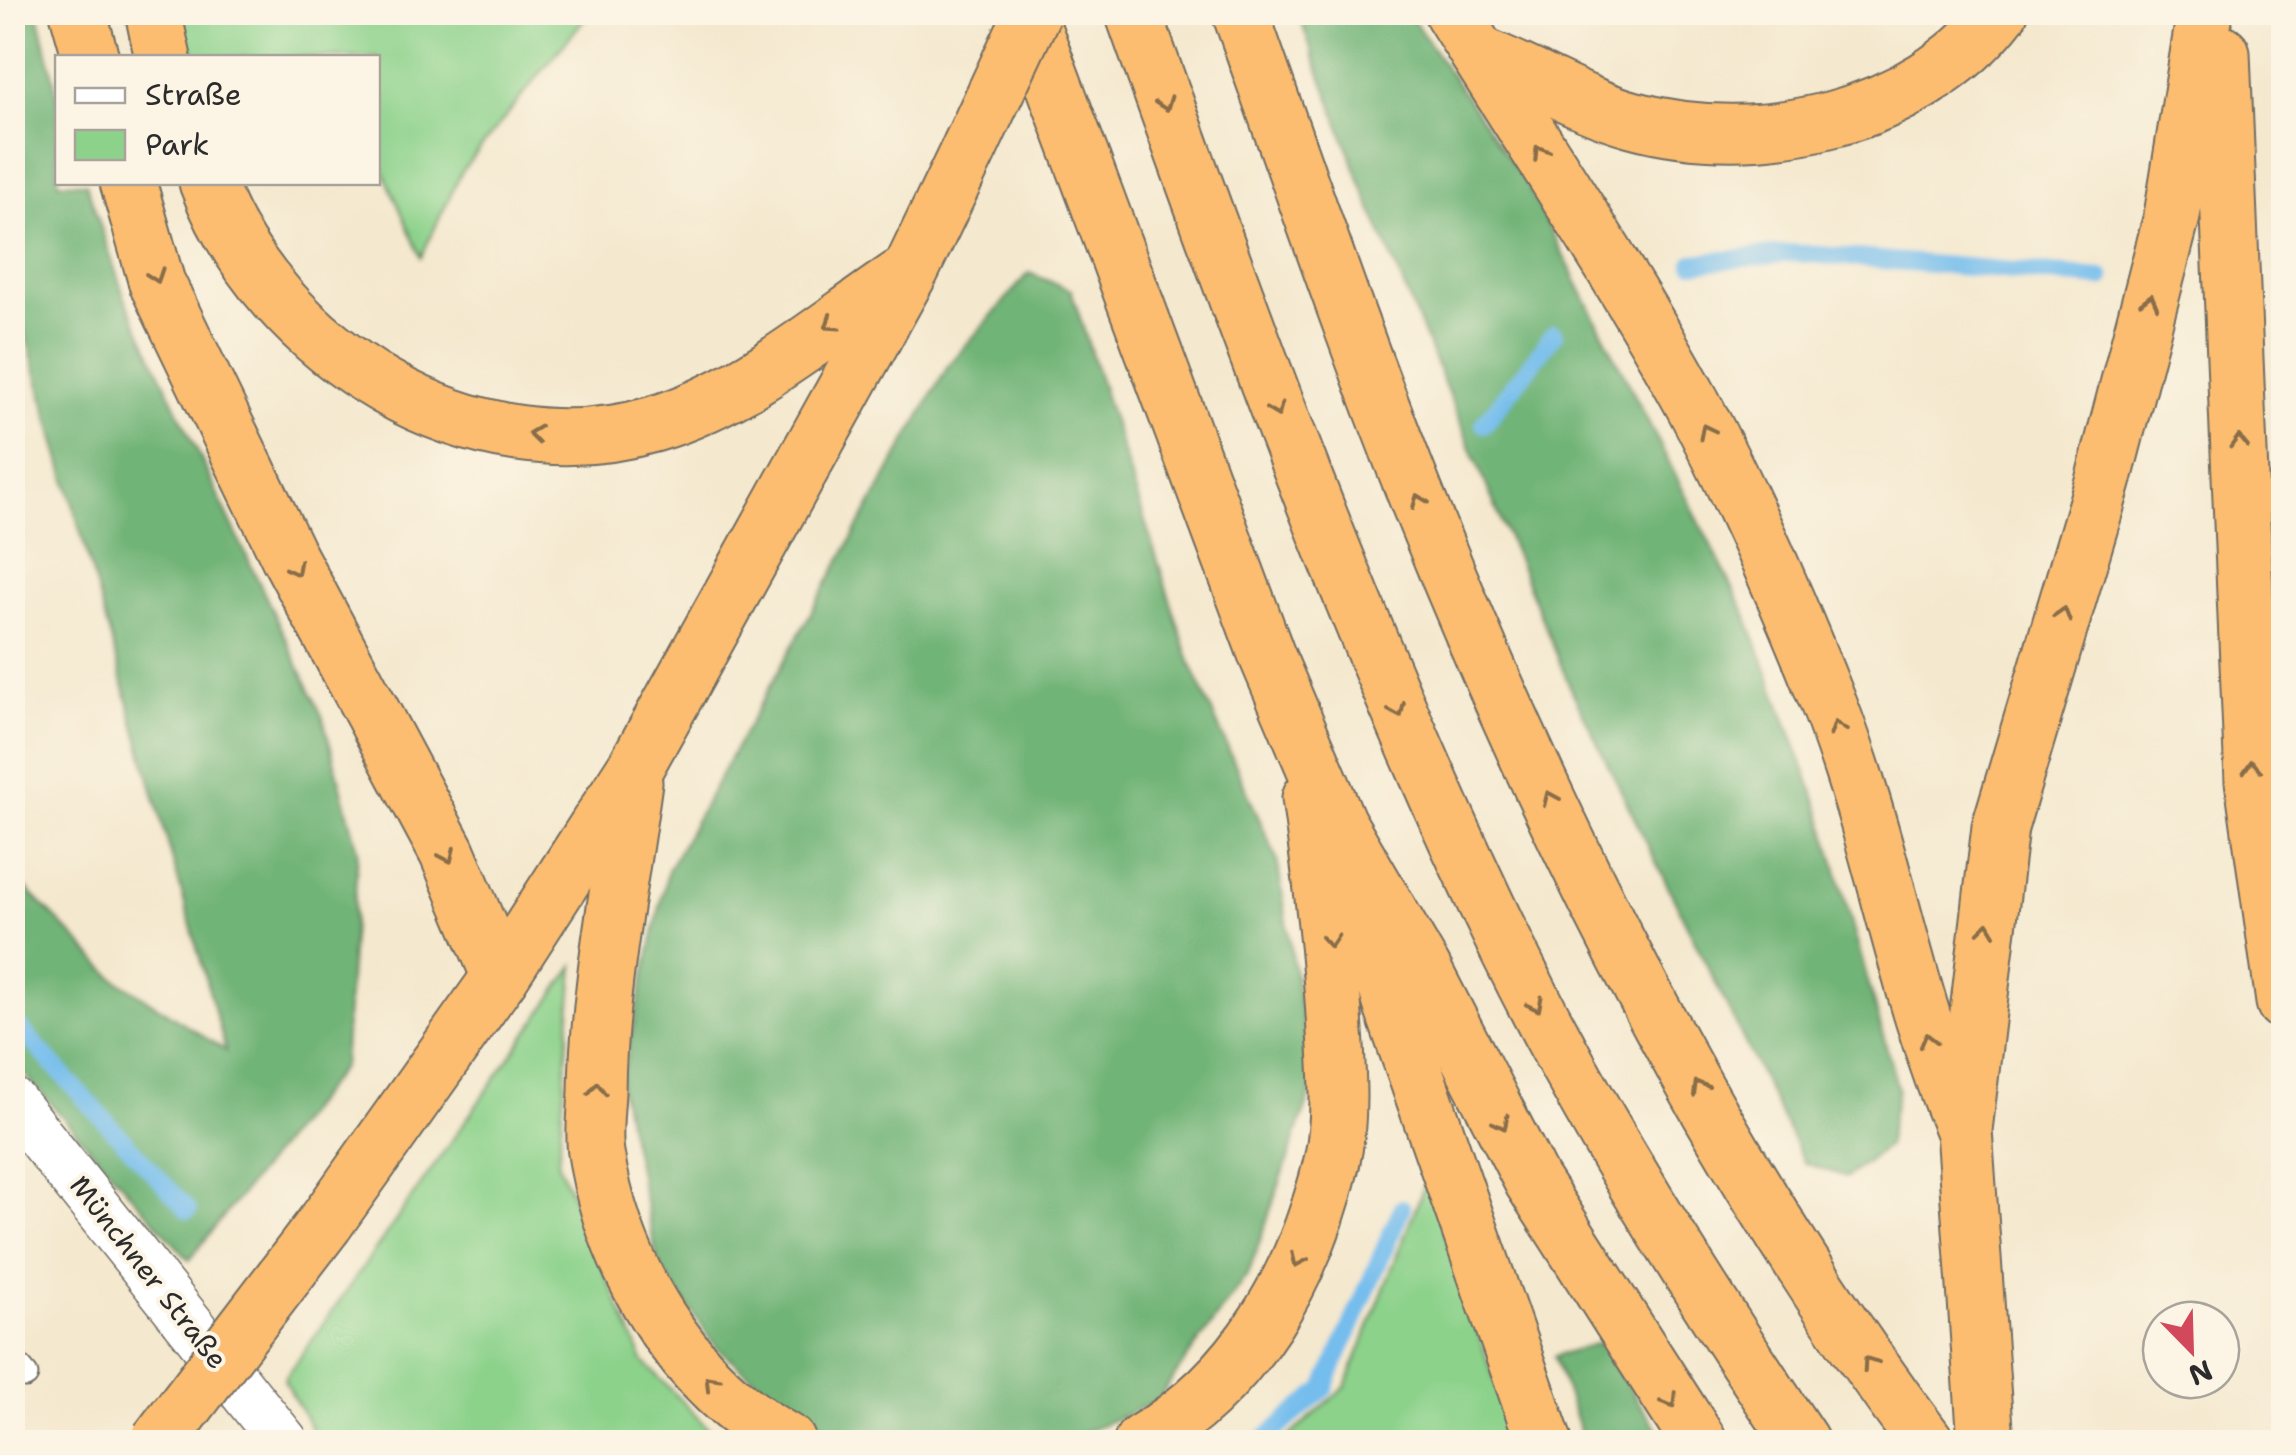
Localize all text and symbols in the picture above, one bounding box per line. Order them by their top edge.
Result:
legend [55,55,380,185]
text: Straße [145,74,242,115]
one-way arrow [1154,95,1174,112]
text: Park [145,124,209,165]
one-way arrow [1533,144,1552,162]
one-way arrow [144,266,165,283]
one-way arrow [2139,293,2160,310]
one-way arrow [823,312,841,331]
one-way arrow [1264,400,1284,418]
one-way arrow [1699,423,1718,441]
one-way arrow [526,424,542,445]
one-way arrow [2228,433,2249,449]
one-way arrow [1410,493,1430,511]
one-way arrow [283,559,303,577]
one-way arrow [2051,606,2072,623]
one-way arrow [1386,701,1406,719]
one-way arrow [1828,720,1848,737]
one-way arrow [2242,758,2263,774]
one-way arrow [1542,790,1562,808]
one-way arrow [435,846,455,864]
one-way arrow [1976,921,1997,938]
one-way arrow [1319,934,1340,950]
one-way arrow [1524,995,1544,1013]
one-way arrow [1918,1032,1939,1049]
one-way arrow [1691,1080,1711,1098]
one-way arrow [586,1081,607,1097]
one-way arrow [1490,1113,1510,1131]
street label: Münchner Straße [61,1167,237,1377]
one-way arrow [1290,1250,1310,1268]
north arrow [2141,1300,2241,1400]
text: N [2183,1351,2218,1395]
one-way arrow [1863,1356,1881,1375]
one-way arrow [705,1376,723,1394]
one-way arrow [1658,1390,1677,1408]

